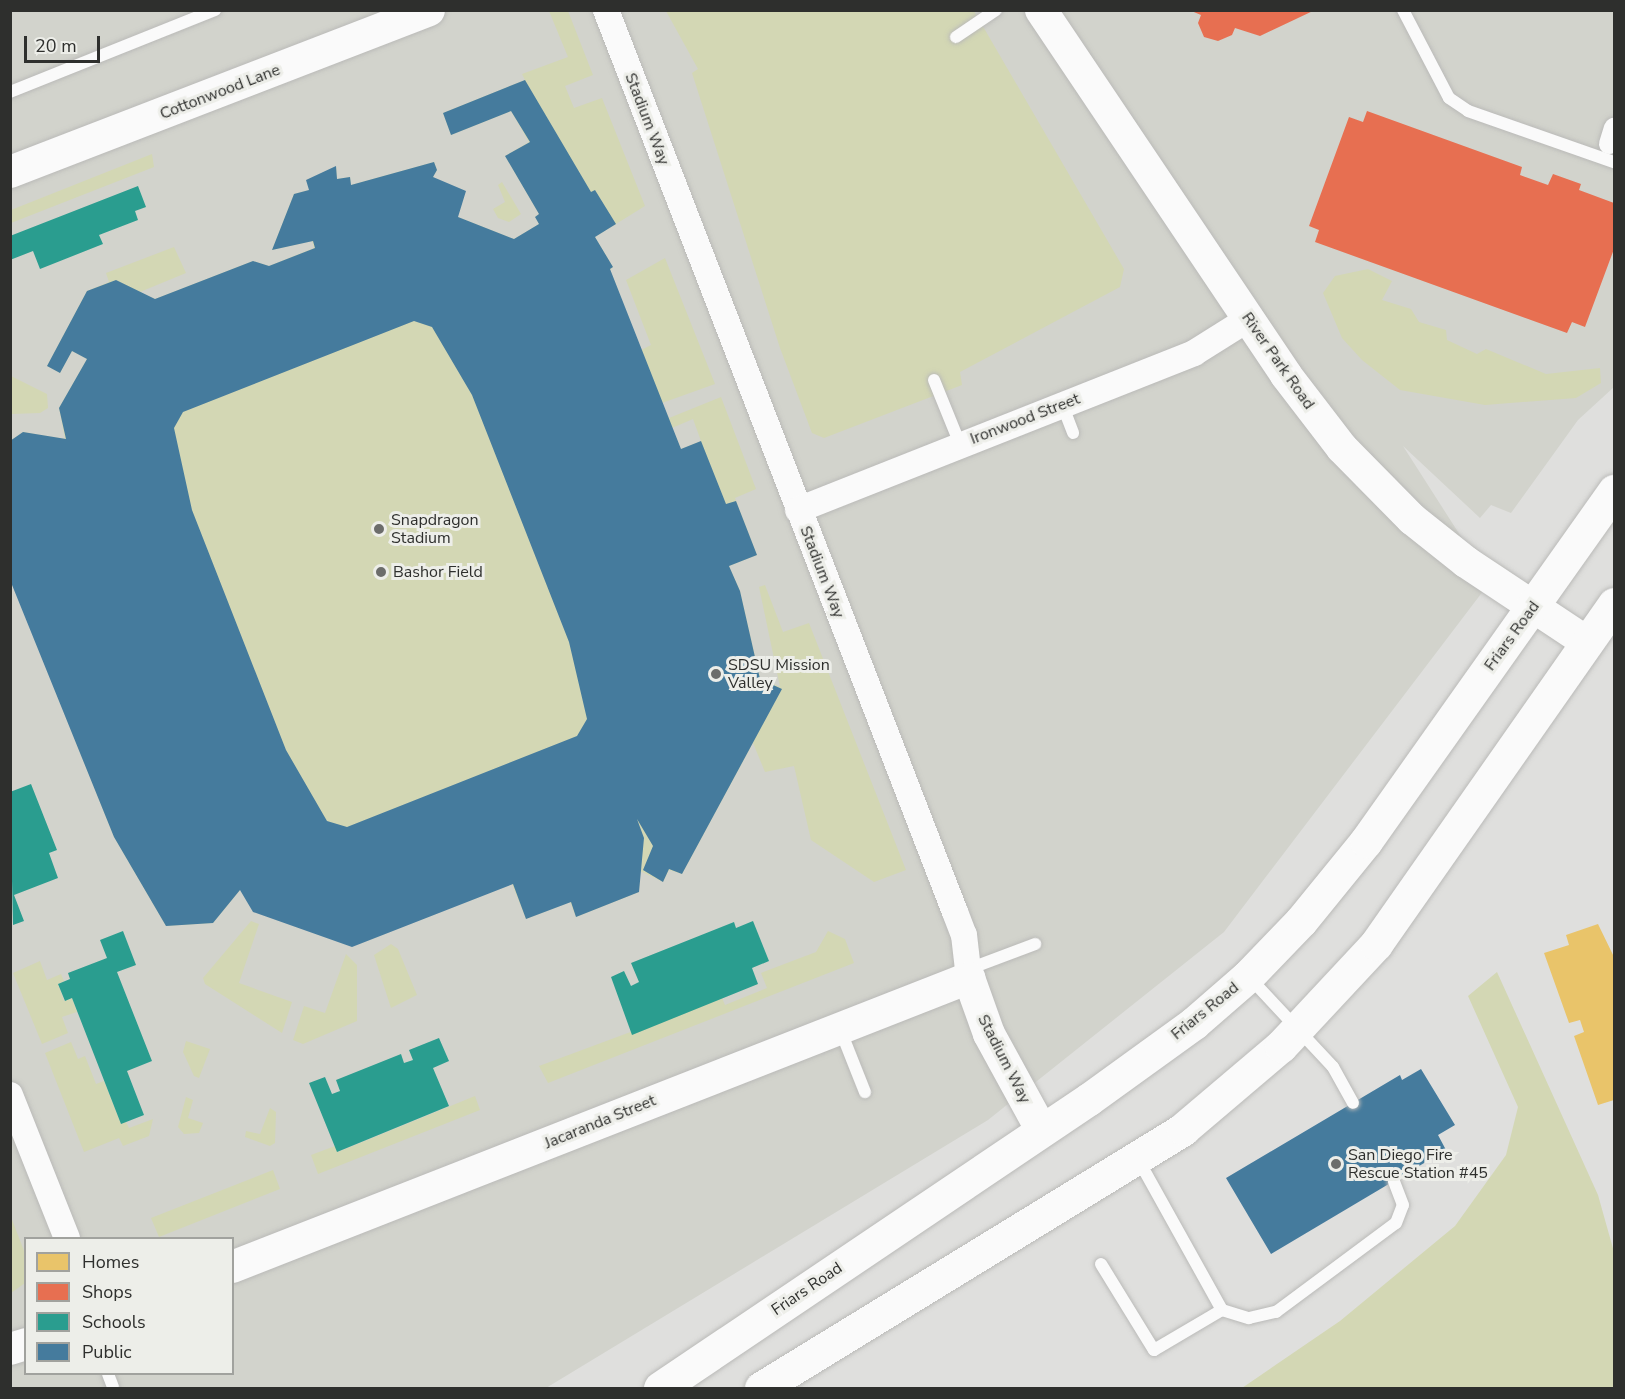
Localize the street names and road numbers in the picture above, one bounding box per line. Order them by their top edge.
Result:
street label: Cottonwood Lane [157,60,283,124]
street label: Stadium Way [621,70,673,168]
street label: River Park Road [1237,309,1319,413]
street label: Ironwood Street [967,389,1083,449]
street label: Stadium Way [796,523,848,621]
street label: Friars Road [1480,598,1544,674]
street label: Friars Road [1167,978,1243,1044]
street label: Stadium Way [973,1011,1035,1107]
street label: Jacaranda Street [542,1091,658,1153]
street label: Friars Road [768,1258,846,1320]

